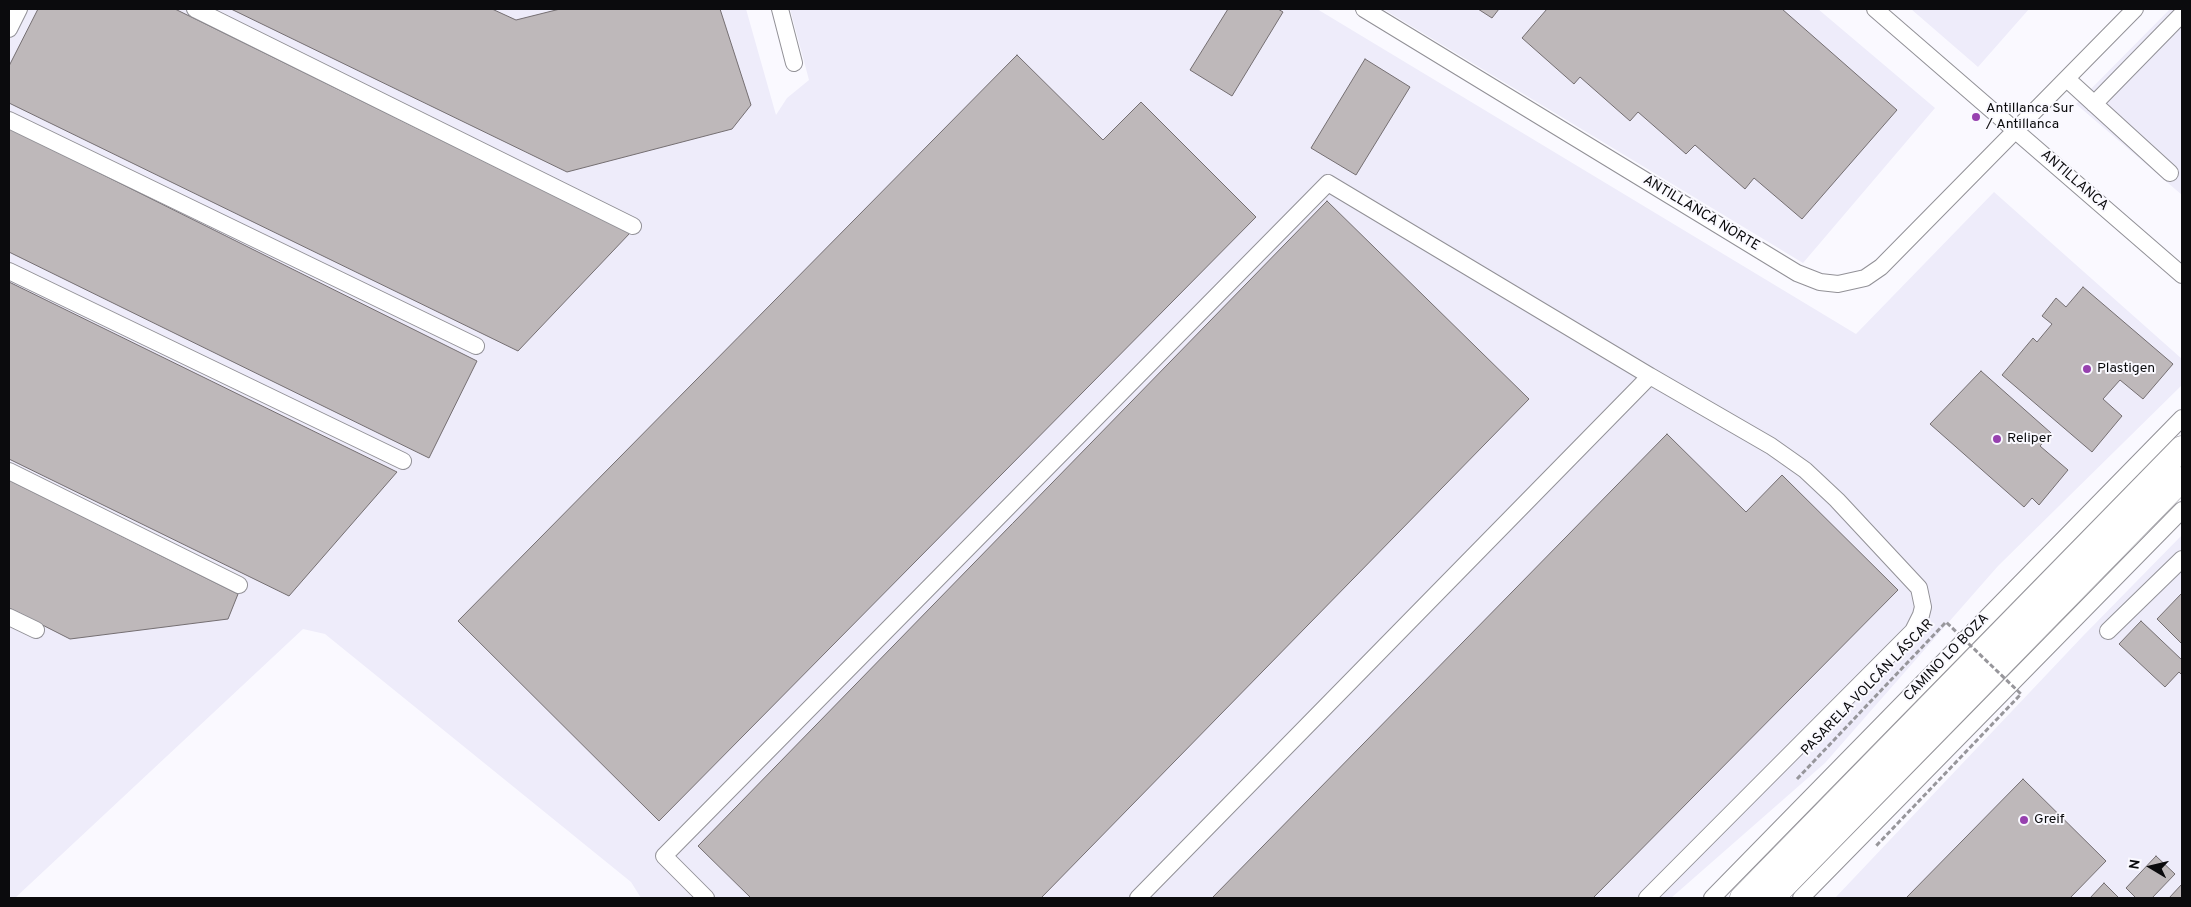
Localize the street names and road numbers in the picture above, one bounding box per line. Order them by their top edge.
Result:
street label: ANTILLANCA [2037,147,2111,215]
street label: ANTILLANCA NORTE [1640,172,1762,256]
street label: CAMINO LO BOZA [1901,611,1993,705]
street label: PASARELA VOLCÁN LÁSCAR [1798,616,1938,760]

